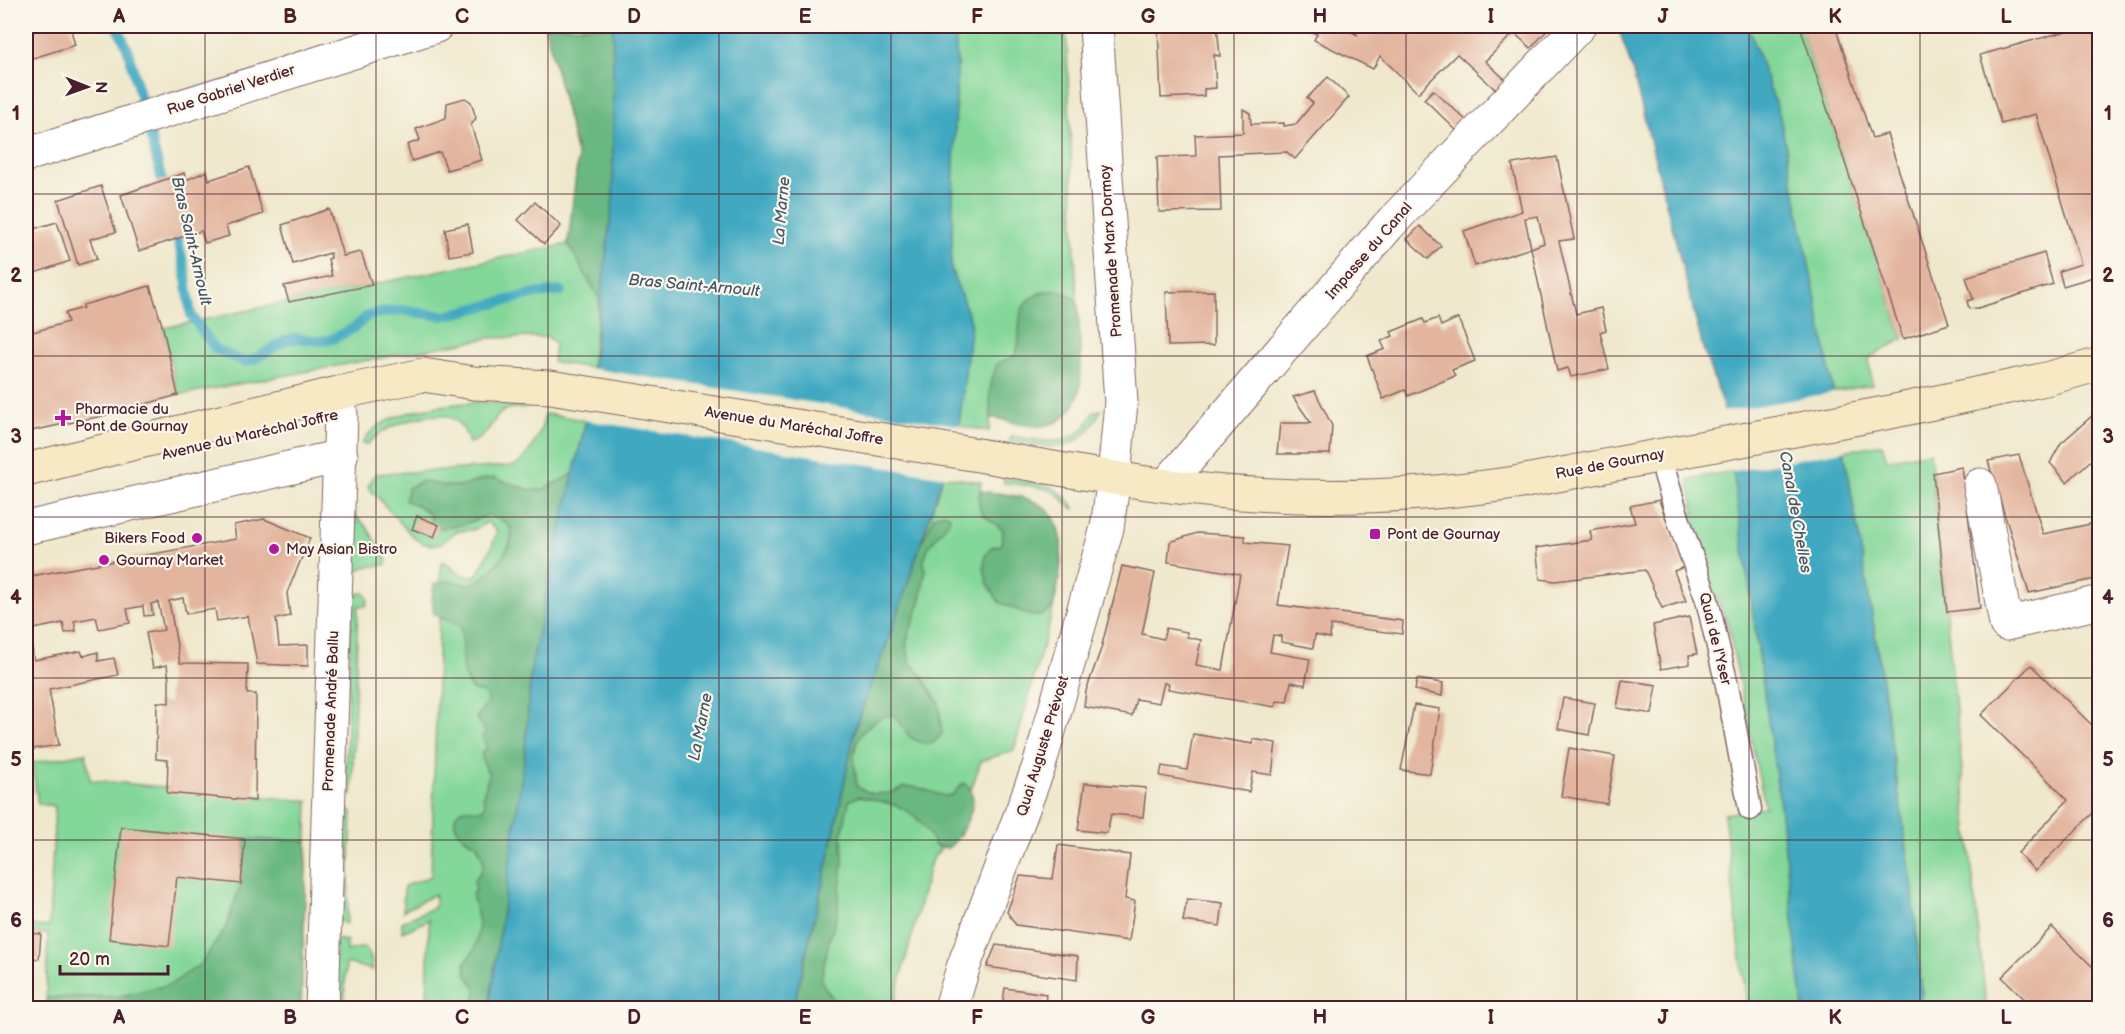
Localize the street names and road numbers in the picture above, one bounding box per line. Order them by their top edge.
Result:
street label: Rue Gabriel Verdier [165,60,298,120]
street label: Promenade Marx Dormoy [1095,164,1127,338]
street label: Impasse du Canal [1322,199,1416,303]
street label: Avenue du Maréchal Joffre [703,402,885,450]
street label: Avenue du Maréchal Joffre [160,405,340,465]
street label: Rue de Gournay [1554,444,1666,484]
street label: Quai de l'Yser [1694,591,1736,688]
street label: Promenade André Ballu [319,630,343,792]
street label: Quai Auguste Prévost [1013,673,1074,819]

